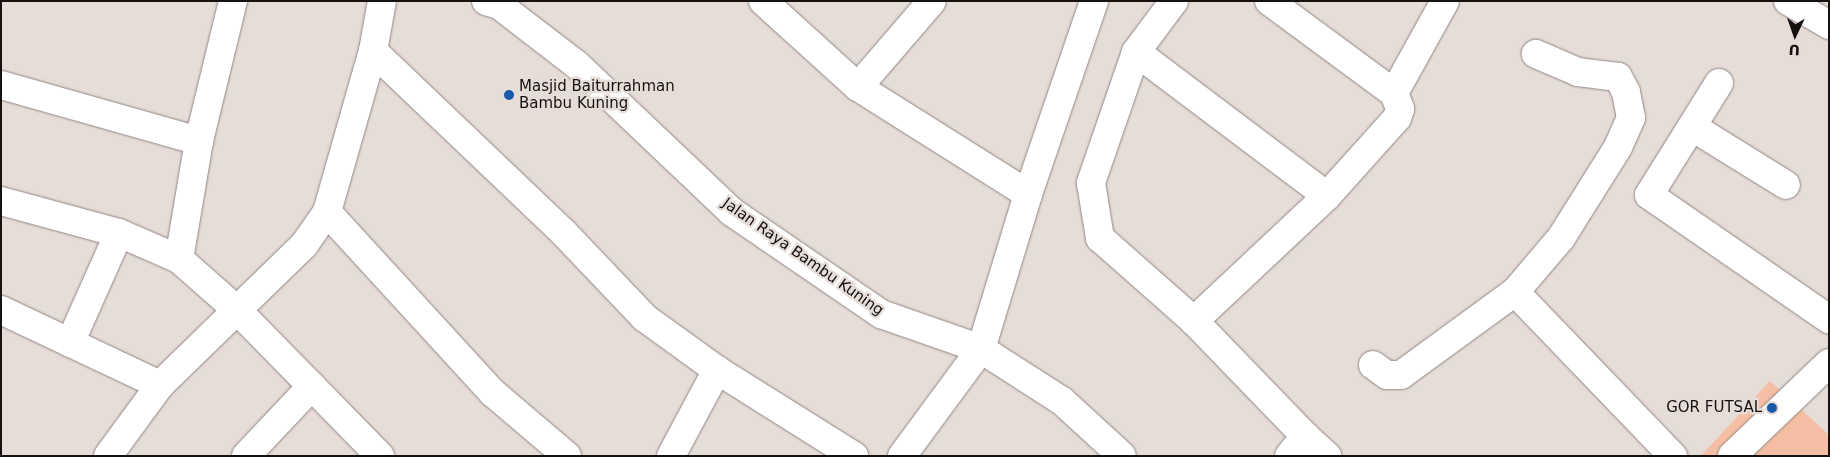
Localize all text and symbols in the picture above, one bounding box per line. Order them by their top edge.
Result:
north arrow [1770,10,1820,60]
text: U [1788,42,1800,58]
place label: Masjid Baiturrahman Bambu Kuning [519,77,675,112]
marker: Masjid Baiturrahman Bambu Kuning [503,89,515,101]
street label: Jalan Raya Bambu Kuning [719,194,887,320]
place label: GOR FUTSAL [1666,399,1762,417]
marker: GOR FUTSAL [1766,402,1778,414]

